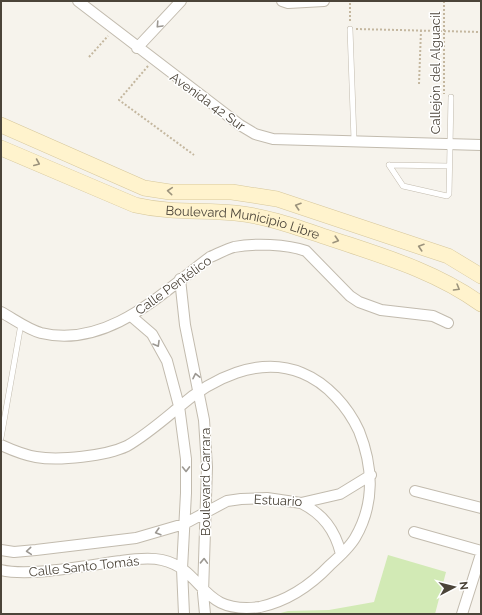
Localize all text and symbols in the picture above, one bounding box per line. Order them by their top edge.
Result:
street label: Callejón del Alguacil [428,11,443,134]
one-way arrow [157,20,164,27]
street label: Avenida 42 Sur [167,69,248,134]
one-way arrow [33,159,40,167]
one-way arrow [167,187,173,196]
one-way arrow [295,202,302,211]
street label: Boulevard Municipio Libre [165,203,322,242]
one-way arrow [332,236,339,244]
one-way arrow [418,243,425,252]
street label: Calle Pentélico [132,253,214,318]
one-way arrow [453,284,460,291]
one-way arrow [153,340,160,347]
one-way arrow [193,373,201,379]
street label: Boulevard Carrara [198,428,213,536]
one-way arrow [182,466,190,472]
street label: Estuario [253,492,303,509]
one-way arrow [154,527,161,535]
one-way arrow [26,546,32,555]
street label: Calle Santo Tomás [28,553,140,580]
one-way arrow [200,558,209,564]
north arrow [434,567,474,607]
text: N [456,581,470,591]

